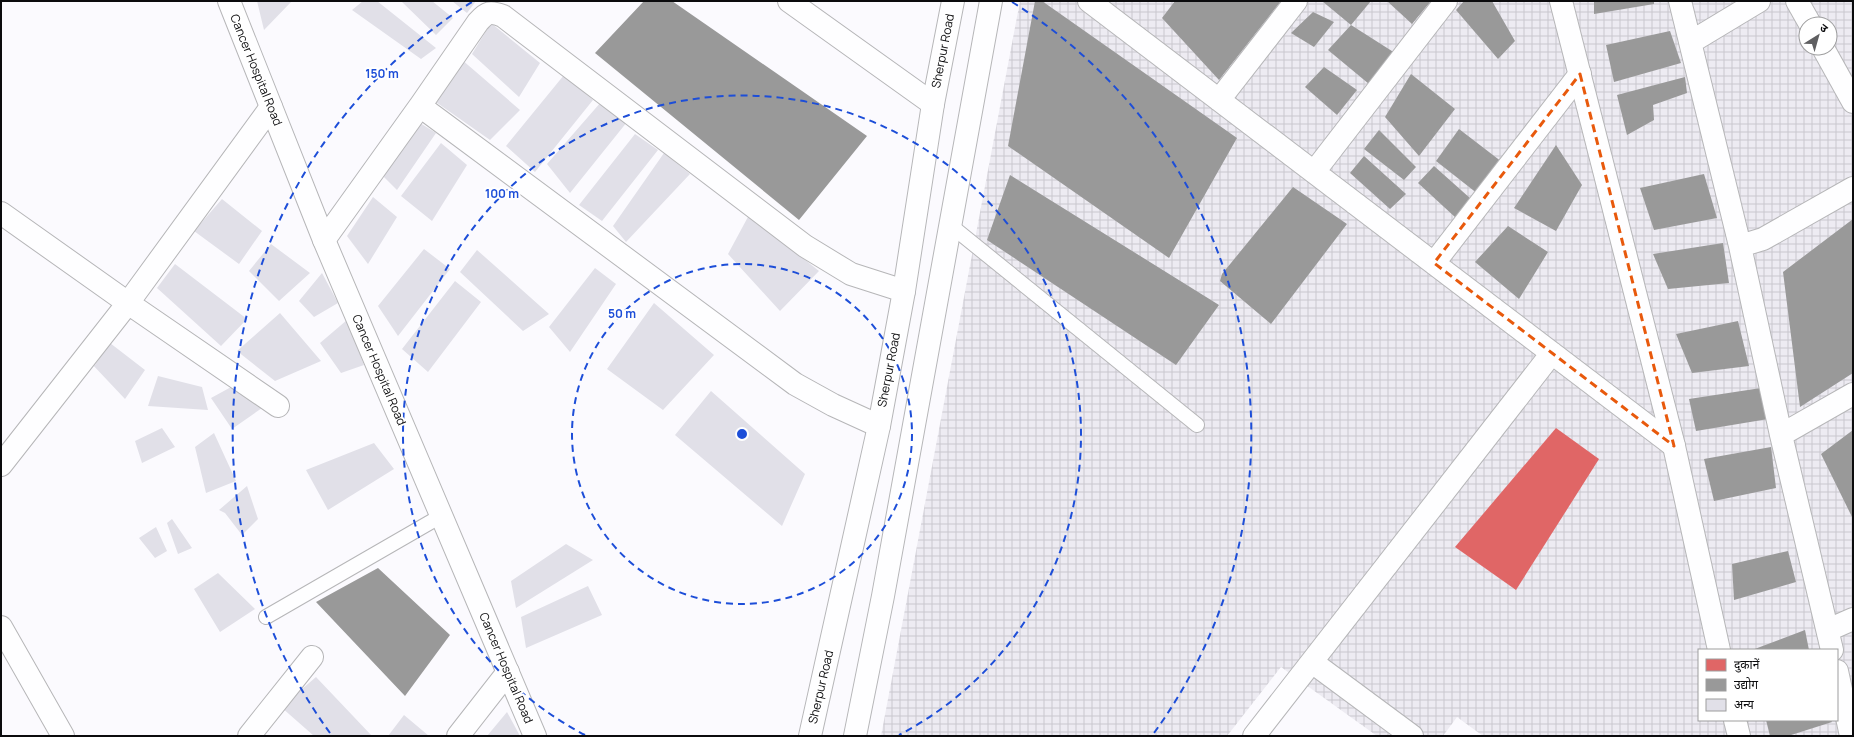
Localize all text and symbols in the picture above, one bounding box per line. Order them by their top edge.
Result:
street label: Cancer Hospital Road [226,11,287,128]
street label: Sherpur Road [927,12,958,89]
north arrow [1798,16,1838,56]
text: उ [1817,20,1832,36]
text: 150 m [365,65,399,82]
text: 100 m [485,185,519,202]
text: 50 m [608,305,636,322]
street label: Cancer Hospital Road [348,312,411,428]
street label: Sherpur Road [873,331,904,408]
centre of rings [735,427,749,441]
street label: Cancer Hospital Road [475,610,538,726]
street label: Sherpur Road [804,648,837,725]
legend [1698,649,1838,721]
text: दुकानें [1734,656,1760,673]
text: उद्योग [1734,676,1758,693]
text: अन्य [1734,696,1755,713]

